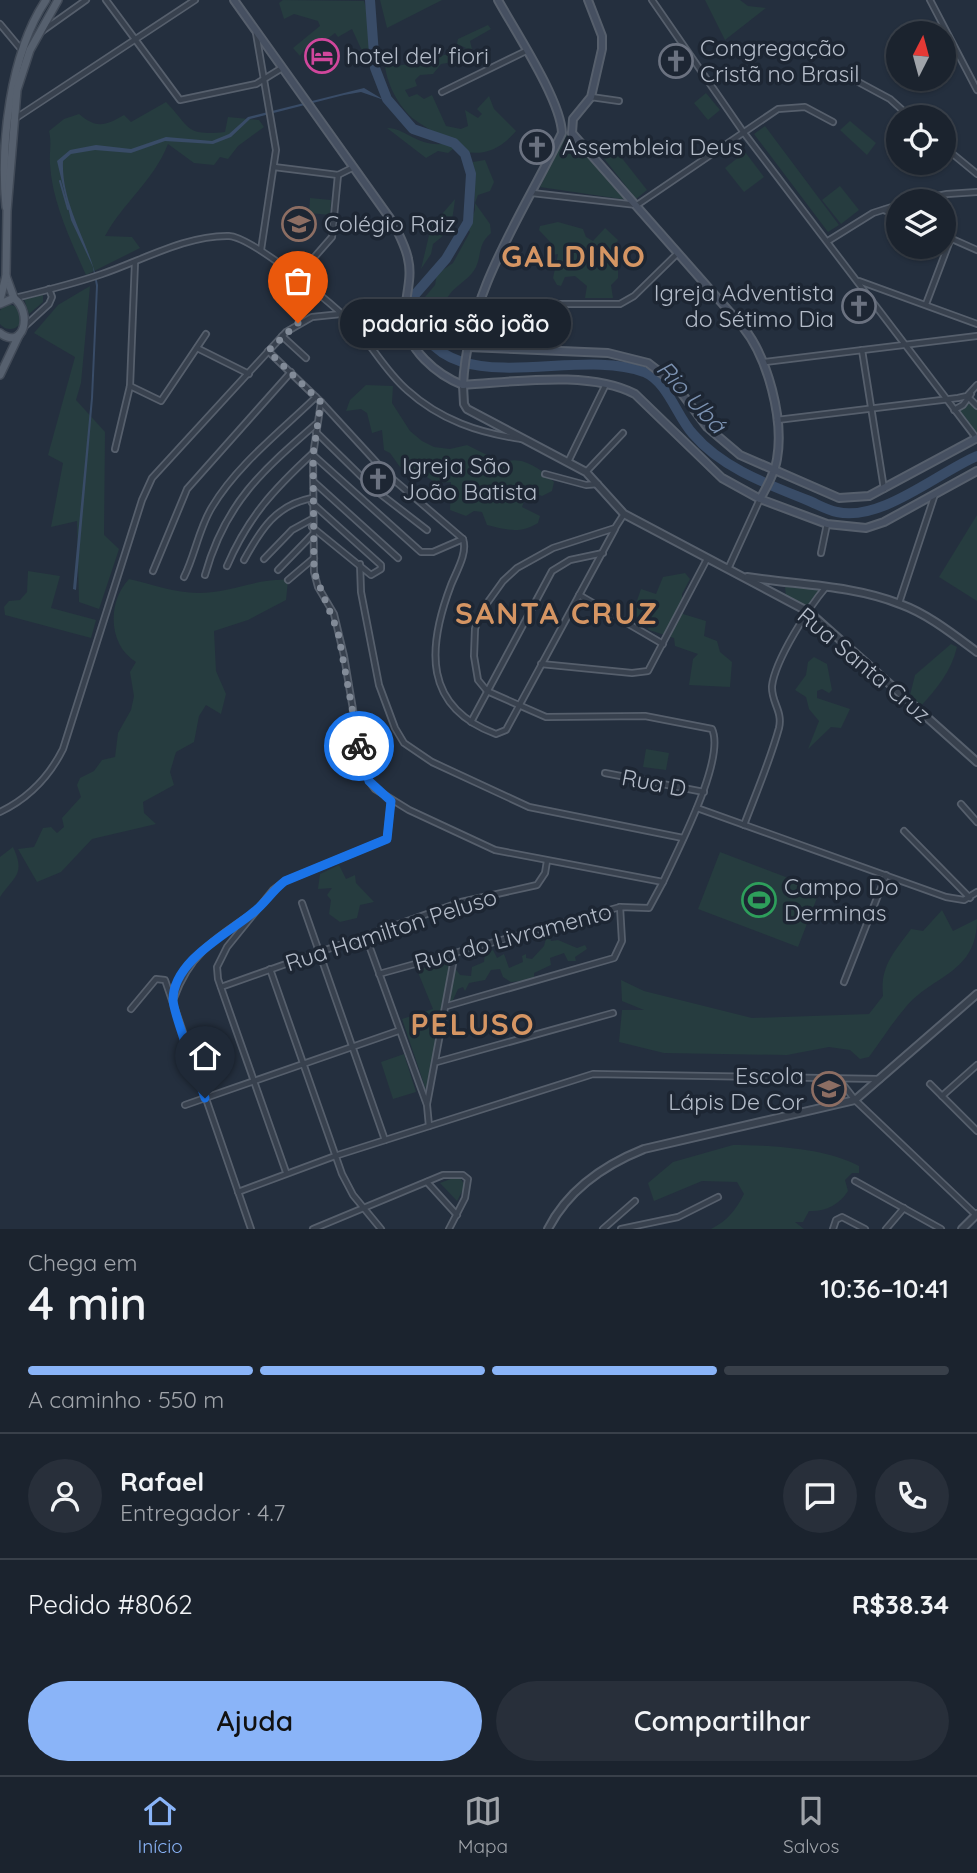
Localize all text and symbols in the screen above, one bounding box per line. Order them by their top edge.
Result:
north arrow [886,21,956,91]
map controls [886,21,956,259]
place label: Congregação Cristã no Brasil [700,33,860,88]
hotel icon: hotel del' fiori [303,37,341,75]
place label: hotel del' fiori [346,41,489,70]
church icon: Congregação Cristã no Brasil [657,42,695,80]
button: locate [886,105,956,175]
church icon: Assembleia Deus [518,128,556,166]
place label: Assembleia Deus [562,132,743,161]
button: layers [886,189,956,259]
school or university icon: Colégio Raiz [280,205,318,243]
place label: Colégio Raiz [324,209,456,238]
district label: GALDINO [501,237,647,275]
pin [268,251,328,323]
icon: bag [279,262,317,300]
place label: Igreja Adventista do Sétimo Dia [654,278,834,333]
church icon: Igreja Adventista do Sétimo Dia [840,287,878,325]
callout: padaria são joão [340,298,571,348]
text: padaria são joão [362,309,549,338]
water label: Rio Ubá [651,354,734,440]
place label: Igreja São João Batista [402,451,537,506]
church icon: Igreja São João Batista [359,460,397,498]
district label: SANTA CRUZ [455,594,659,632]
street label: Rua Santa Cruz [792,601,937,729]
courier [324,711,394,781]
icon: bike [340,727,378,765]
street label: Rua D [619,762,689,803]
place label: Campo Do Derminas [784,872,899,927]
sports icon: Campo Do Derminas [740,881,778,919]
street label: Rua Hamilton Peluso [281,882,500,977]
street label: Rua do Livramento [411,896,615,977]
district label: PELUSO [410,1005,536,1043]
pin [175,1026,235,1098]
icon: home [186,1037,224,1075]
place label: Escola Lápis De Cor [668,1061,804,1116]
school or university icon: Escola Lápis De Cor [810,1070,848,1108]
text: Chega em [28,1248,137,1277]
text: 10:36–10:41 [820,1272,949,1305]
text: 4 min [28,1274,147,1332]
text: A caminho · 550 m [28,1385,224,1414]
button: person [28,1459,102,1533]
button: chat [783,1459,857,1533]
button: phone [875,1459,949,1533]
text: Rafael [120,1465,204,1498]
text: Entregador · 4.7 [120,1498,285,1527]
text: Pedido #8062 [28,1588,193,1621]
text: R$38.34 [852,1588,949,1621]
button: Ajuda [28,1681,482,1761]
button: Compartilhar [496,1681,949,1761]
tab: Início [138,1792,183,1858]
tab: Mapa [458,1792,508,1858]
tab: Salvos [783,1792,839,1858]

